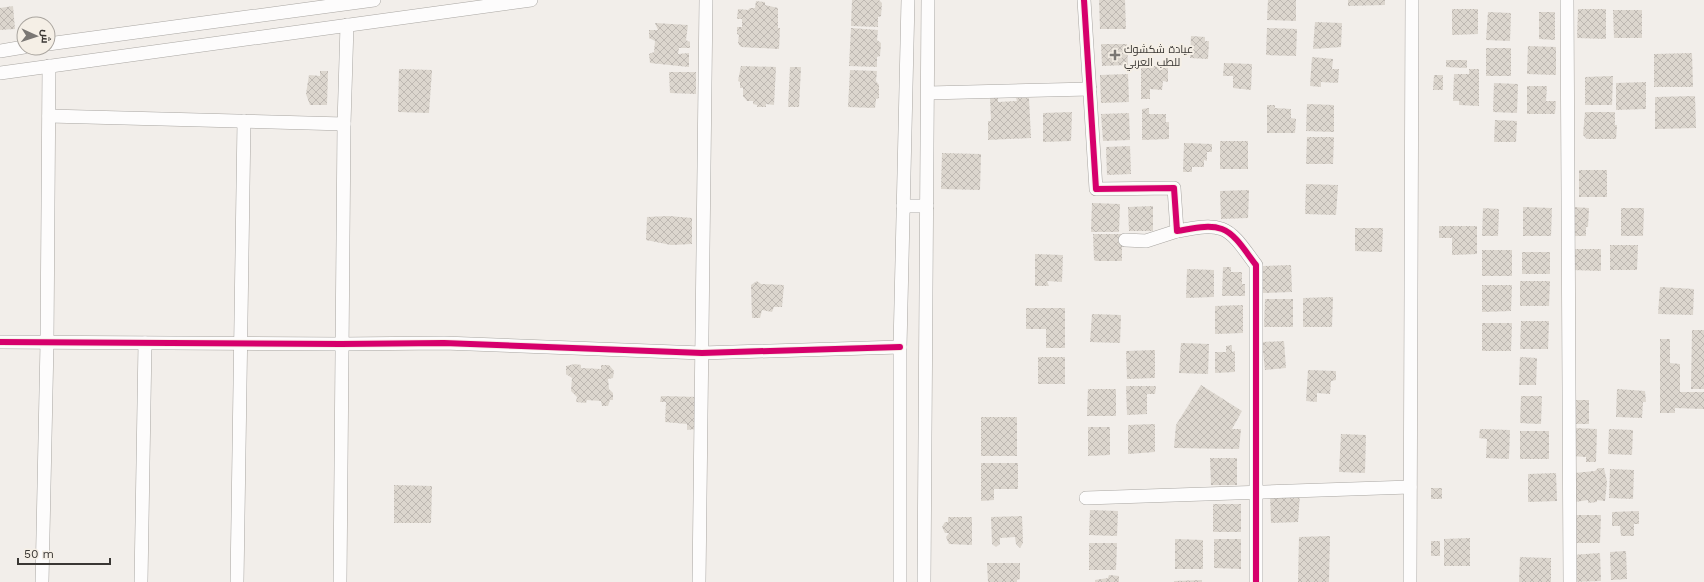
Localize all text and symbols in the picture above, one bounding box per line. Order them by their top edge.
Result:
north arrow [16,16,56,56]
text: ش [39,29,52,44]
place label: عيادة شكشوك للطب العربي [1124,43,1193,71]
marker: عيادة شكشوك للطب العربي [1109,49,1121,61]
scale bar [18,540,110,566]
text: 50 m [24,547,54,561]

